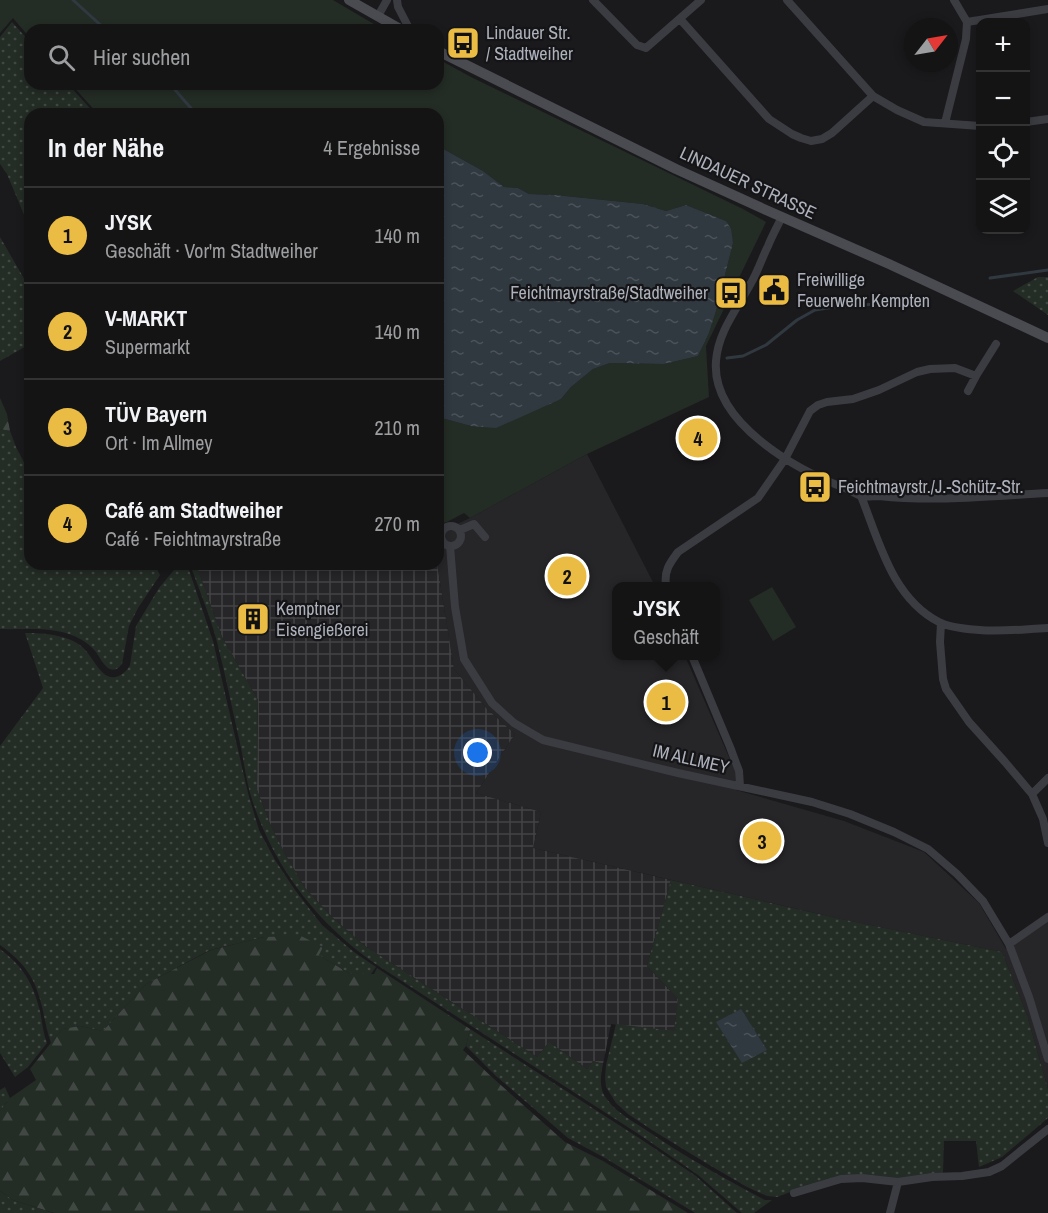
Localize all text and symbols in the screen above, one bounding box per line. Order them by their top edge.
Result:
north arrow [904,18,958,72]
map controls [976,18,1030,234]
button: + [976,18,1030,72]
place label: Lindauer Str. / Stadtweiher [486,20,573,66]
search box [24,24,444,90]
bus stop icon: Lindauer Str. / Stadtweiher [445,25,481,61]
icon: search [45,41,78,74]
text: Hier suchen [93,42,190,72]
button: − [976,72,1030,126]
button: locate [976,126,1030,180]
text: In der Nähe [48,130,164,165]
text: 4 Ergebnisse [323,134,420,161]
street label: LINDAUER STRASSE [676,140,820,225]
button: layers [976,180,1030,234]
text: JYSK [105,207,152,237]
text: 1 [63,222,72,249]
text: 140 m [374,222,420,249]
text: Geschäft · Vor'm Stadtweiher [105,237,318,264]
place label: Freiwillige Feuerwehr Kempten [797,267,930,313]
public building icon: Freiwillige Feuerwehr Kempten [756,272,792,308]
bus stop icon: Feichtmayrstraße/Stadtweiher [713,275,749,311]
place label: Feichtmayrstraße/Stadtweiher [510,280,708,305]
text: V-MARKT [105,303,187,333]
text: 2 [63,318,72,345]
text: 140 m [374,318,420,345]
text: Supermarkt [105,333,190,360]
text: TÜV Bayern [105,399,207,429]
text: 3 [63,414,72,441]
text: 210 m [374,414,420,441]
pin: 4 [678,416,718,460]
text: Ort · Im Allmey [105,429,213,456]
bus stop icon: Feichtmayrstr./J.-Schütz-Str. [797,469,833,505]
place label: Feichtmayrstr./J.-Schütz-Str. [838,474,1024,499]
text: Café am Stadtweiher [105,495,282,525]
text: 4 [63,510,72,537]
text: 270 m [374,510,420,537]
text: Café · Feichtmayrstraße [105,525,281,552]
pin: 2 [548,554,586,598]
popup [612,582,720,660]
text: JYSK [633,593,680,623]
place label: Kemptner Eisengießerei [276,596,369,642]
building icon: Kemptner Eisengießerei [235,601,271,637]
text: Geschäft [633,623,699,650]
pin: 1 [646,680,686,724]
your location [463,738,492,767]
street label: IM ALLMEY [650,738,732,779]
pin: 3 [742,818,782,864]

